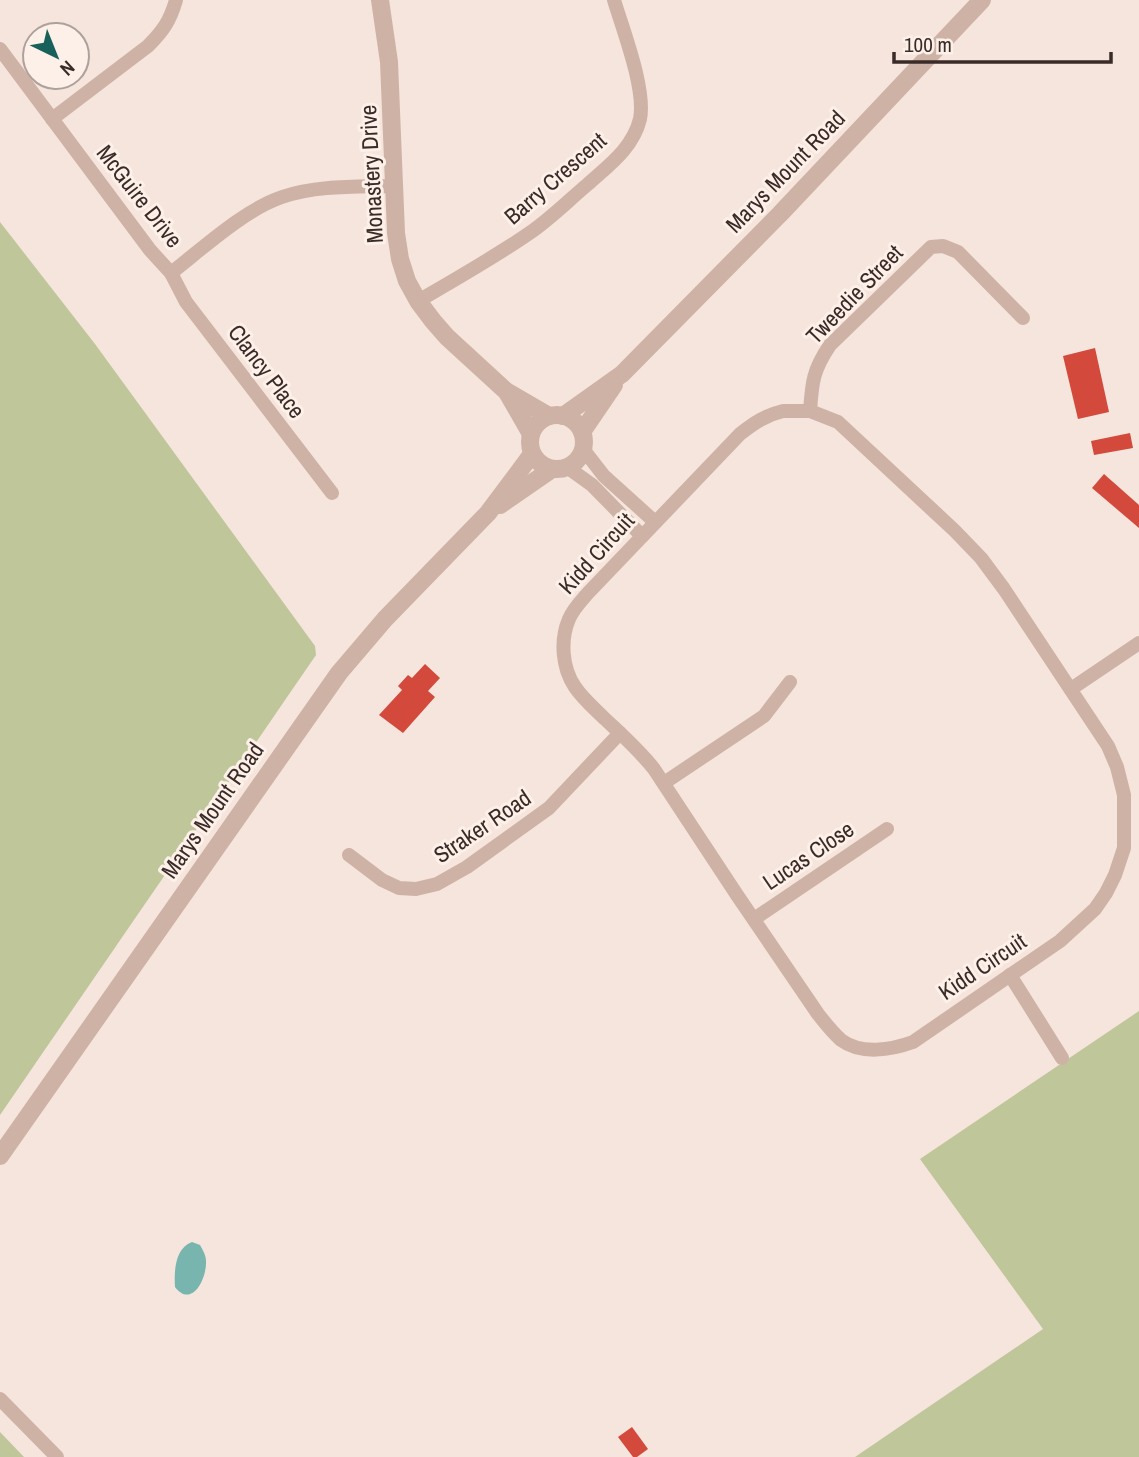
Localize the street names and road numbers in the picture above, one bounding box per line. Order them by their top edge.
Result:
street label: Marys Mount Road [719,103,851,239]
street label: Monastery Drive [352,104,390,244]
street label: Barry Crescent [497,125,613,231]
street label: McGuire Drive [90,138,190,254]
street label: Tweedie Street [799,238,909,350]
street label: Clancy Place [222,318,312,424]
street label: Kidd Circuit [551,506,641,600]
street label: Marys Mount Road [154,736,270,884]
street label: Straker Road [427,782,537,870]
street label: Lucas Close [756,813,860,897]
street label: Kidd Circuit [932,925,1032,1007]

